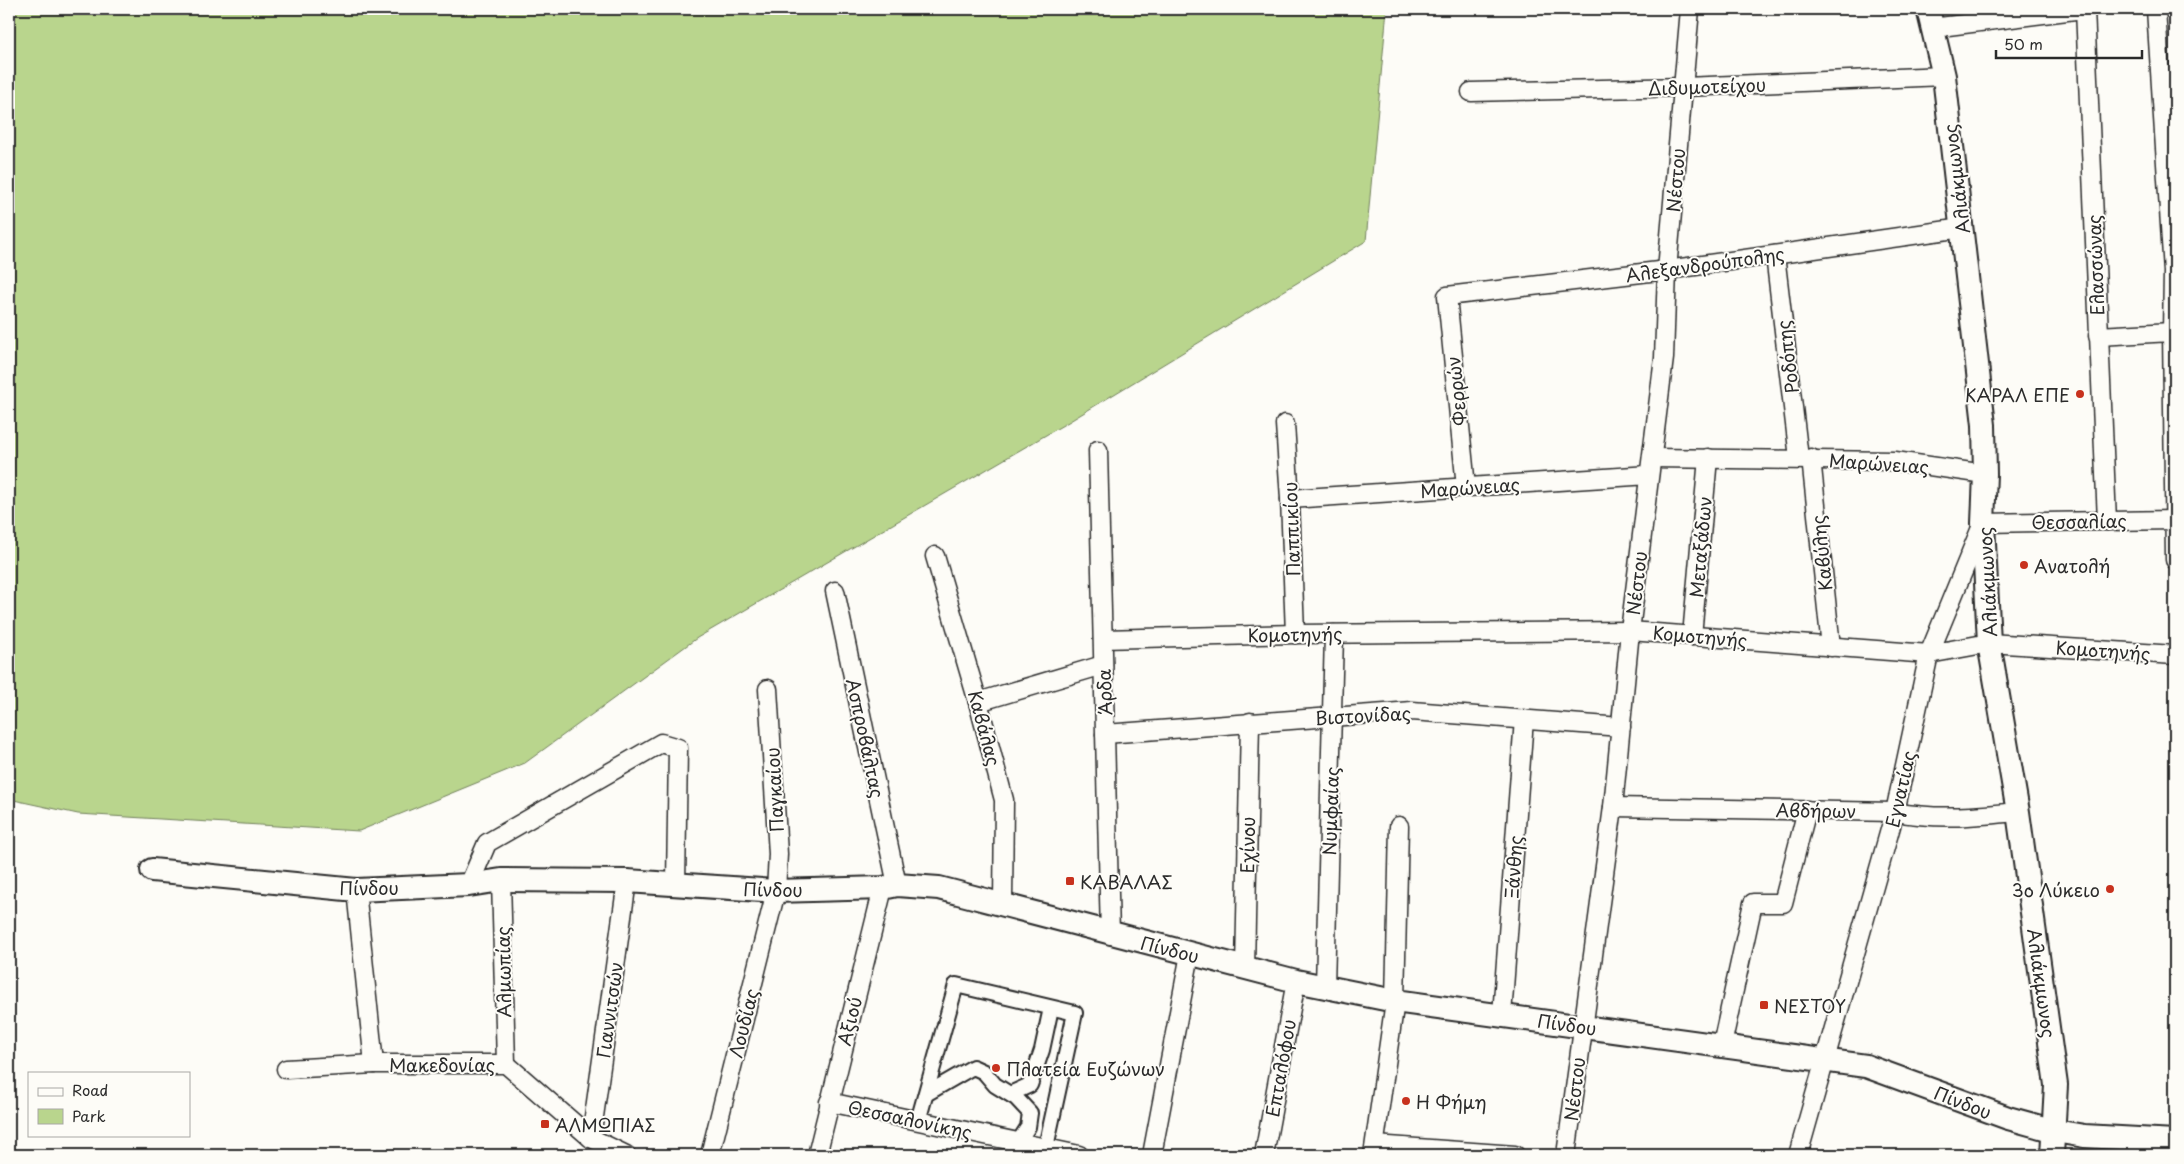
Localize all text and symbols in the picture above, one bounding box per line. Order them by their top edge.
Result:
scale bar [1996,28,2143,60]
text: 50 m [2004,32,2043,55]
street label: Διδυμοτείχου [1648,70,1766,102]
street label: Αλιάκμωνος [1936,123,1976,235]
street label: Νέστου [1659,147,1691,213]
street label: Ελασσώνας [2080,214,2110,316]
street label: Αλεξανδρούπολης [1624,239,1786,289]
street label: Ροδόπης [1769,319,1805,395]
street label: Φερρών [1439,355,1473,427]
place label: ΚΑΡΑΛ ΕΠΕ [1965,381,2070,408]
marker: ΚΑΡΑΛ ΕΠΕ [2074,388,2086,400]
street label: Μαρώνειας [1828,446,1930,480]
street label: Μαρώνειας [1419,470,1521,504]
street label: Παππικίου [1276,481,1306,577]
street label: Μεταξάδων [1682,495,1718,599]
street label: Θεσσαλίας [2031,507,2127,535]
street label: Καβύλης [1804,514,1838,592]
street label: Αλιάκμωνος [1971,526,2003,638]
street label: Νέστου [1619,549,1653,617]
place label: Ανατολή [2034,552,2110,579]
marker: Ανατολή [2018,559,2030,571]
street label: Κομοτηνής [1652,618,1748,654]
street label: Κομοτηνής [1247,620,1343,648]
street label: Κομοτηνής [2055,633,2151,667]
street label: Άρδα [1090,668,1118,716]
street label: Ασπροβάλτας [840,676,892,800]
street label: Καβάλας [962,687,1008,769]
street label: Βιστονίδας [1314,699,1412,731]
street label: Παγκαίου [758,747,790,833]
street label: Εγνατίας [1878,748,1922,830]
street label: Νυμφαίας [1315,766,1345,856]
street label: Αβδήρων [1775,796,1857,824]
street label: Εχίνου [1233,816,1261,874]
street label: Ξάνθης [1497,835,1529,899]
place label: ΚΑΒΑΛΑΣ [1080,868,1173,895]
street label: Πίνδου [339,874,399,901]
street label: Πίνδου [743,875,803,903]
marker: ΚΑΒΑΛΑΣ [1064,875,1076,887]
place label: 3ο Λύκειο [2012,876,2100,903]
marker: 3ο Λύκειο [2104,883,2116,895]
street label: Αλμωπίας [489,926,517,1018]
street label: Αλιάκμωνος [2021,927,2063,1039]
street label: Πίνδου [1138,929,1202,969]
street label: Γιαννιτσών [589,960,629,1060]
street label: Λουδίας [721,986,765,1060]
place label: ΝΕΣΤΟΥ [1774,992,1846,1019]
street label: Αξιού [830,994,868,1048]
marker: ΝΕΣΤΟΥ [1758,999,1770,1011]
street label: Πίνδου [1536,1006,1598,1042]
street label: Επταλόφου [1258,1017,1302,1119]
street label: Μακεδονίας [389,1051,495,1078]
place label: Πλατεία Ευζώνων [1006,1055,1165,1082]
street label: Νέστου [1557,1055,1591,1123]
marker: Πλατεία Ευζώνων [990,1062,1002,1074]
legend [28,1072,190,1136]
text: Road [72,1078,108,1101]
street label: Πίνδου [1930,1079,1996,1125]
place label: Η Φήμη [1416,1088,1487,1115]
street label: Θεσσαλονίκης [846,1093,974,1145]
marker: Η Φήμη [1400,1095,1412,1107]
text: Park [72,1104,106,1127]
place label: ΑΛΜΩΠΙΑΣ [555,1111,656,1138]
marker: ΑΛΜΩΠΙΑΣ [539,1118,551,1130]

